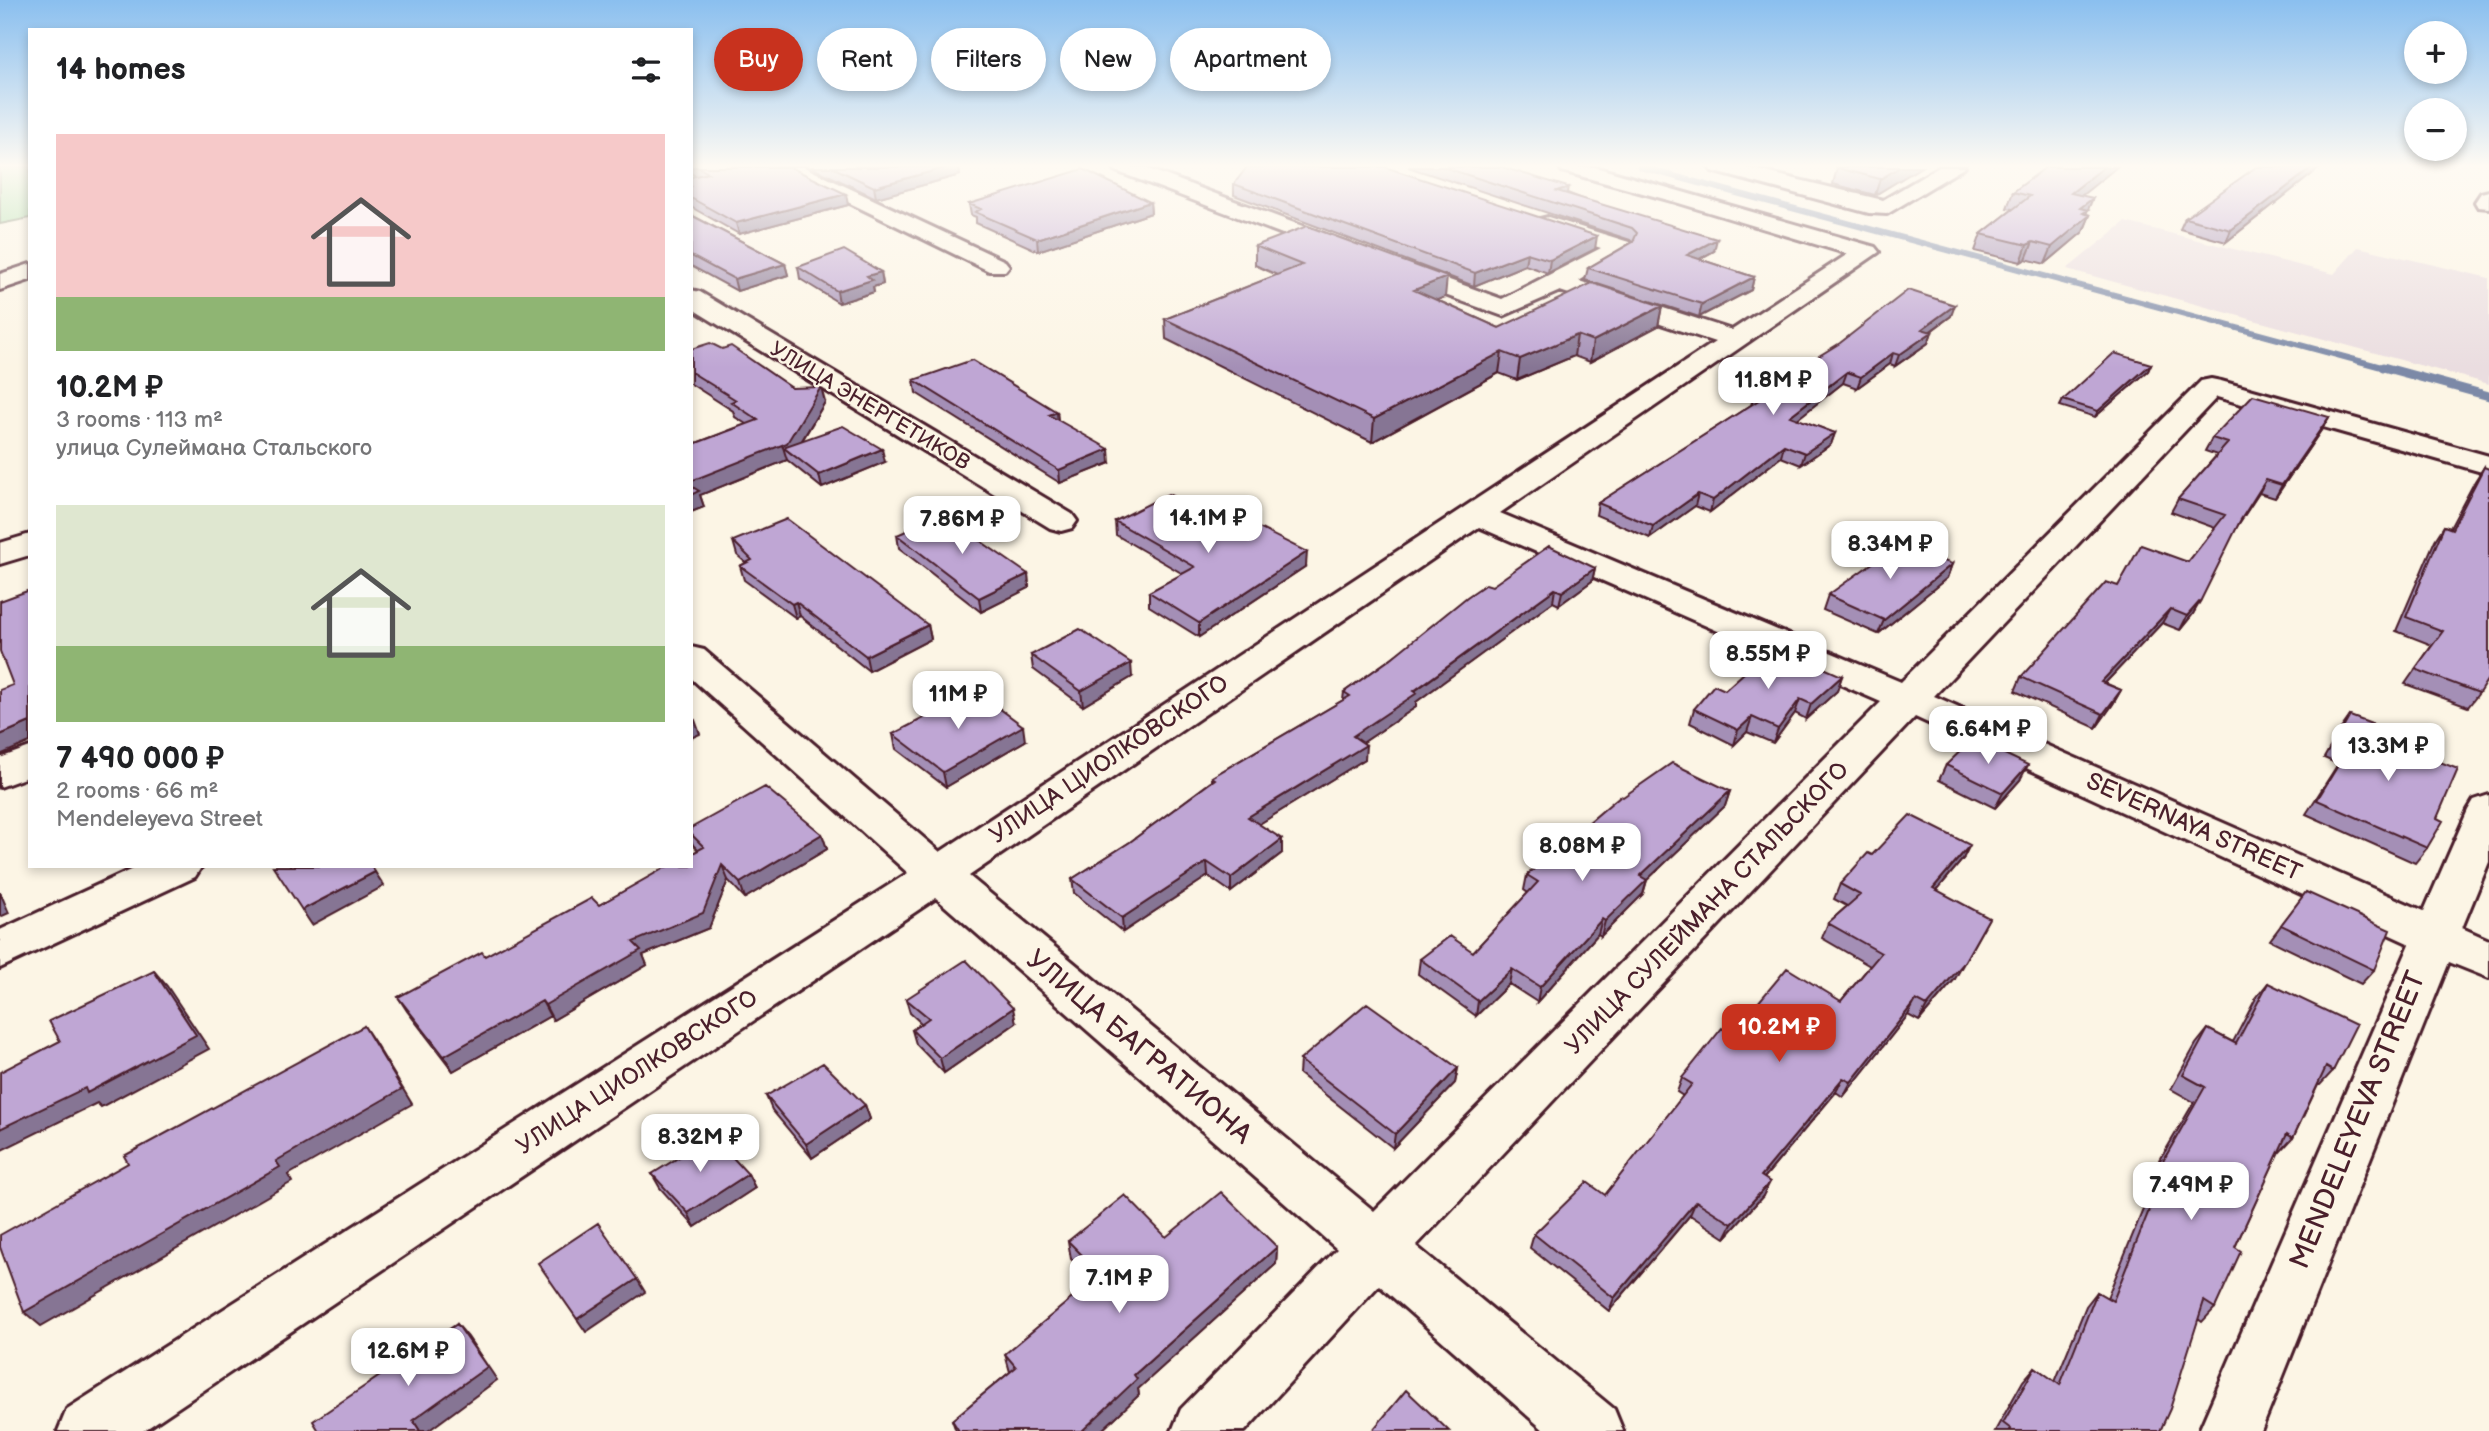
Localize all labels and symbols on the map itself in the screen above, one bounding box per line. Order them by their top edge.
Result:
street label: УЛИЦА ЭНЕРГЕТИКОВ [766,336,974,476]
pin: 11.8M ₽ [1708,358,1838,417]
pin: 7.86M ₽ [897,496,1027,556]
pin: 14.1M ₽ [1143,496,1273,555]
pin: 8.34M ₽ [1825,522,1955,581]
pin: 8.55M ₽ [1703,632,1833,691]
street label: УЛИЦА ЦИОЛКОВСКОГО [984,668,1234,850]
pin: 11M ₽ [909,672,1007,731]
pin: 6.64M ₽ [1923,706,2053,766]
pin: 13.3M ₽ [2323,724,2453,783]
street label: УЛИЦА СУЛЕЙМАНА СТАЛЬСКОГО [1559,756,1855,1060]
street label: SEVERNAYA STREET [2082,766,2307,888]
pin: 8.08M ₽ [1517,824,1647,883]
street label: УЛИЦА БАГРАТИОНА [1020,943,1259,1152]
street label: MENDELEYEVA STREET [2283,966,2433,1274]
street label: УЛИЦА ЦИОЛКОВСКОГО [511,983,763,1161]
pin: 10.2M ₽ [1714,1004,1844,1064]
pin: 8.32M ₽ [635,1114,765,1174]
pin: 7.49M ₽ [2126,1162,2256,1222]
pin: 7.1M ₽ [1062,1256,1176,1315]
pin: 12.6M ₽ [343,1328,473,1388]

